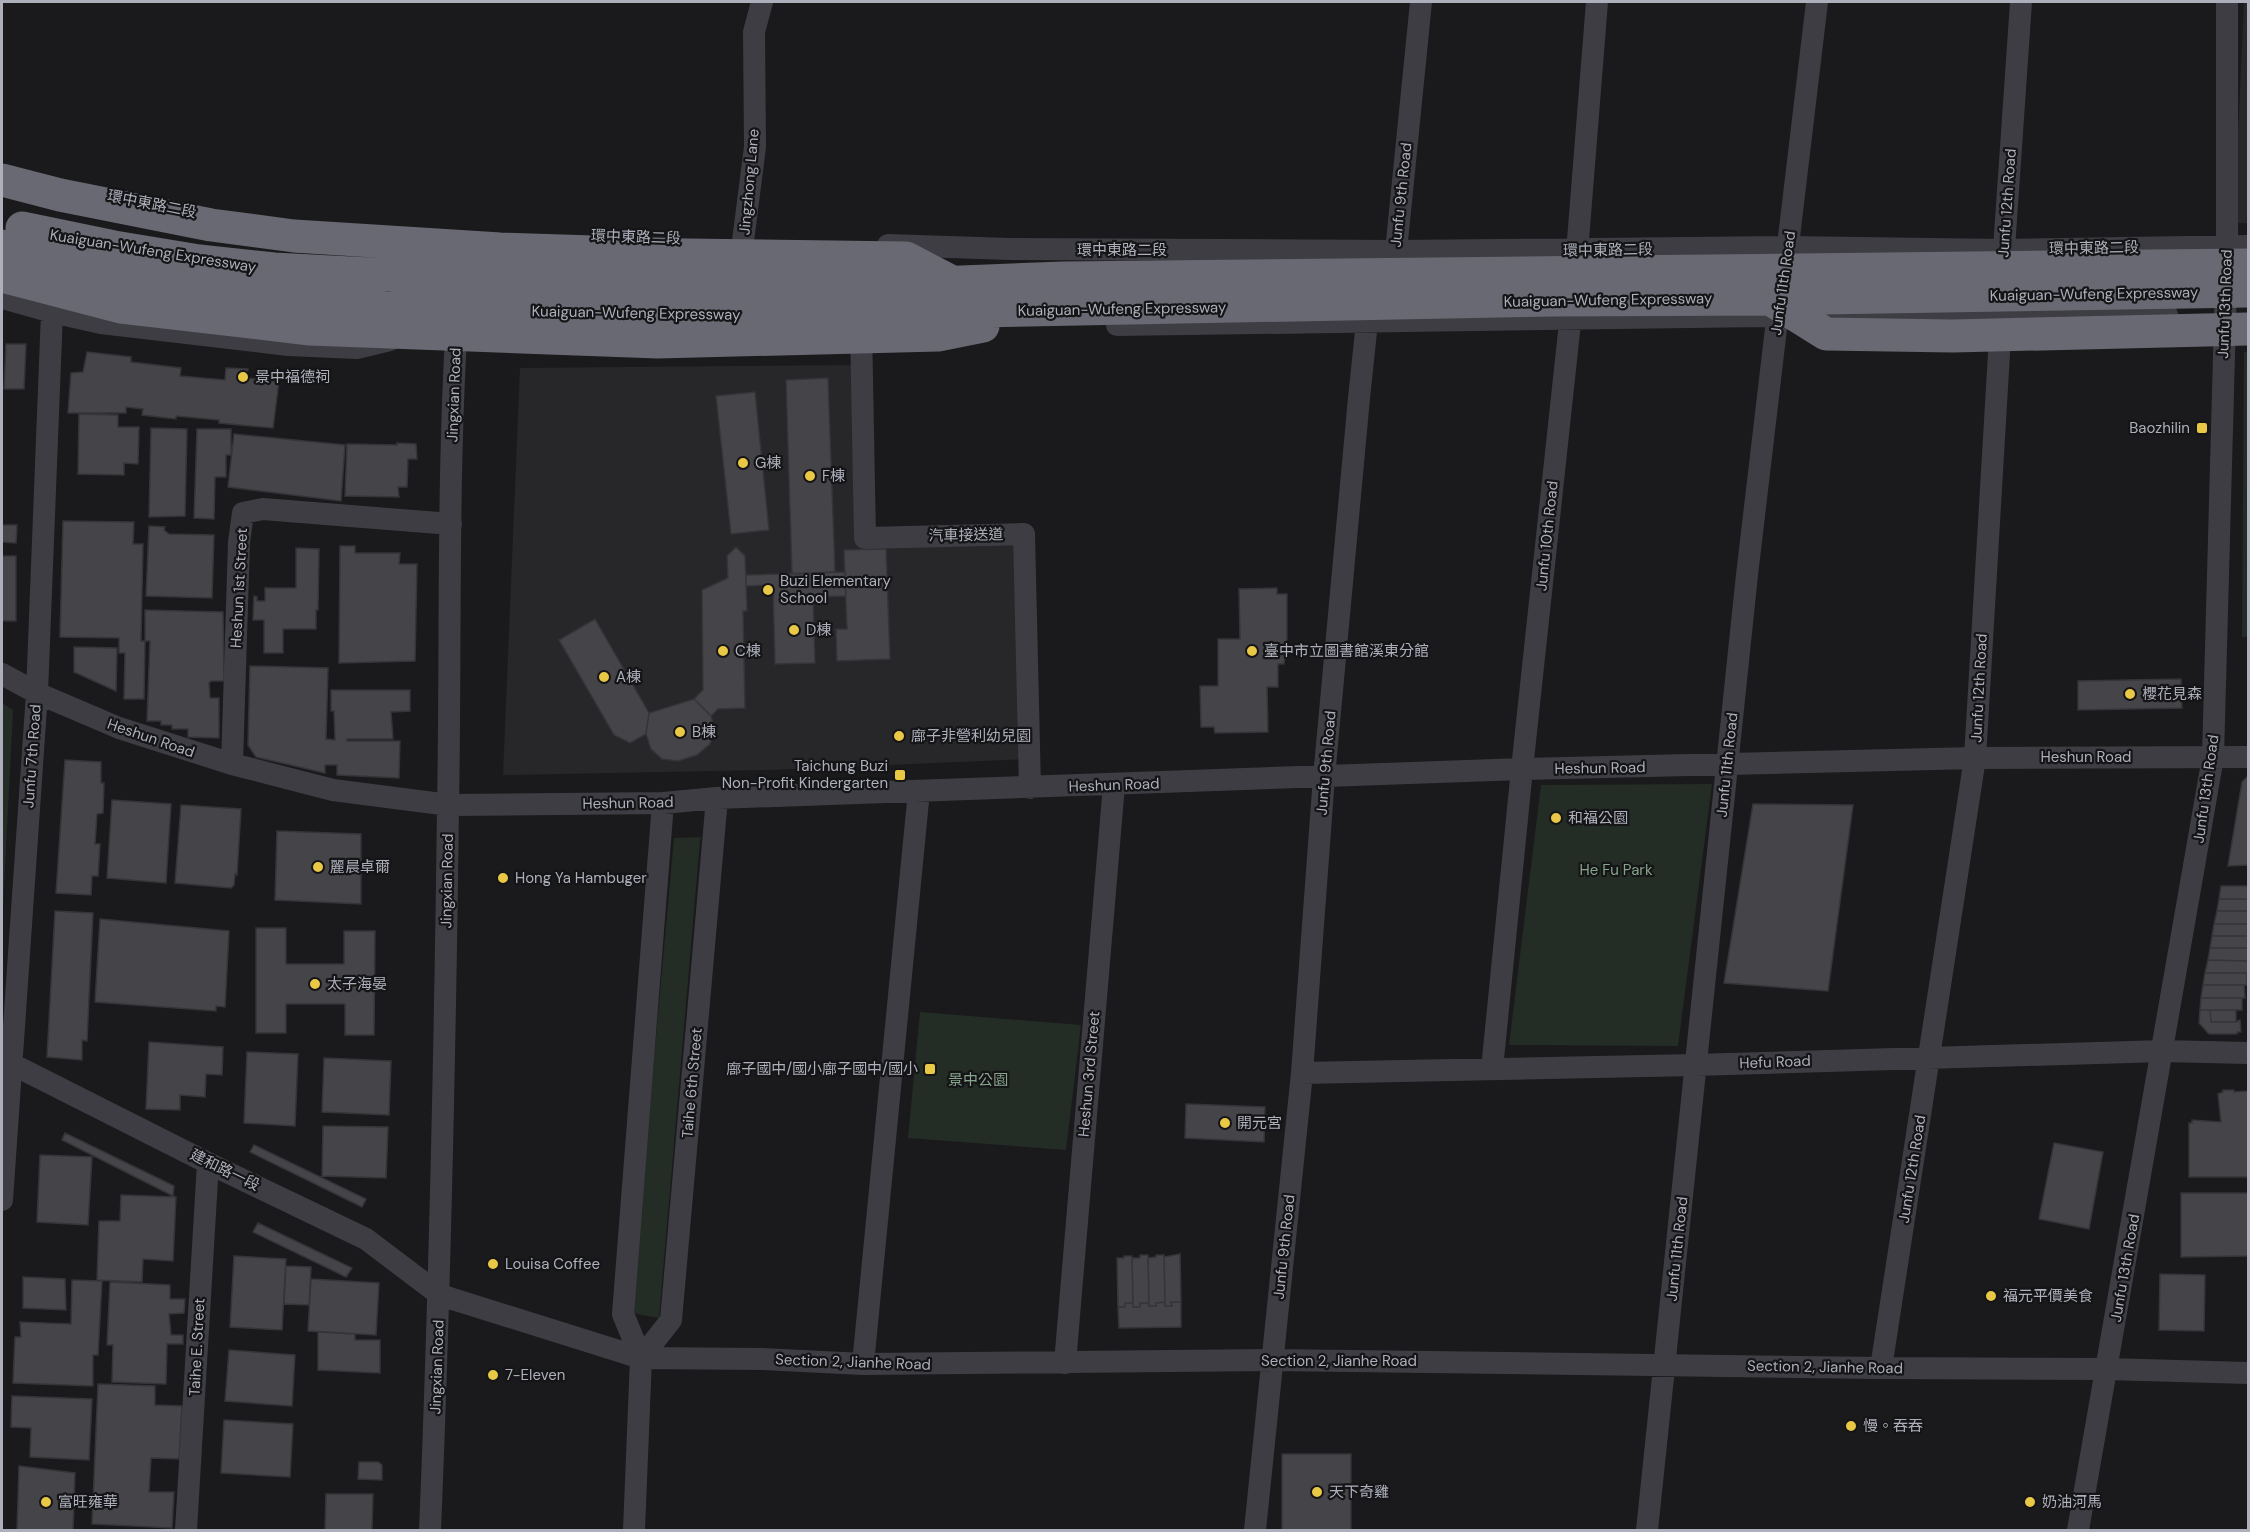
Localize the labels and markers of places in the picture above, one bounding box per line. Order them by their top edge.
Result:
place label: 景中福德祠 [255,367,330,387]
marker: 景中福德祠 [236,370,250,384]
place label: Baozhilin [2129,418,2190,438]
marker: Baozhilin [2195,421,2209,435]
place label: G棟 [755,453,781,473]
marker: G棟 [736,456,750,470]
place label: F棟 [822,466,845,486]
marker: F棟 [803,469,817,483]
place label: Buzi Elementary School [780,571,892,608]
marker: Buzi Elementary School [761,583,775,597]
place label: D棟 [806,620,831,640]
marker: D棟 [787,623,801,637]
place label: C棟 [735,641,761,661]
place label: 臺中市立圖書館溪東分館 [1264,641,1429,661]
marker: C棟 [716,644,730,658]
marker: 臺中市立圖書館溪東分館 [1245,644,1259,658]
place label: A棟 [616,667,641,687]
marker: A棟 [597,670,611,684]
place label: 櫻花見森 [2142,684,2202,704]
marker: 櫻花見森 [2123,687,2137,701]
place label: B棟 [692,722,716,742]
marker: B棟 [673,725,687,739]
place label: 廍子非營利幼兒園 [911,726,1031,746]
marker: 廍子非營利幼兒園 [892,729,906,743]
place label: Taichung Buzi Non-Profit Kindergarten [722,756,888,793]
marker: Taichung Buzi Non-Profit Kindergarten [893,768,907,782]
place label: 和福公園 [1568,808,1628,828]
marker: 和福公園 [1549,811,1563,825]
place label: 麗晨卓爾 [330,857,390,877]
marker: 麗晨卓爾 [311,860,325,874]
place label: Hong Ya Hambuger [515,868,647,888]
marker: Hong Ya Hambuger [496,871,510,885]
place label: 太子海晏 [327,974,387,994]
marker: 太子海晏 [308,977,322,991]
place label: 廍子國中/國小廍子國中/國小 [726,1059,918,1079]
marker: 廍子國中/國小廍子國中/國小 [923,1062,937,1076]
place label: 開元宮 [1237,1113,1282,1133]
marker: 開元宮 [1218,1116,1232,1130]
place label: Louisa Coffee [505,1254,600,1274]
marker: Louisa Coffee [486,1257,500,1271]
place label: 福元平價美食 [2003,1286,2093,1306]
marker: 福元平價美食 [1984,1289,1998,1303]
place label: 7-Eleven [505,1365,565,1385]
marker: 7-Eleven [486,1368,500,1382]
place label: 慢。吞吞 [1863,1416,1923,1436]
marker: 慢。吞吞 [1844,1419,1858,1433]
place label: 天下奇雞 [1329,1482,1389,1502]
marker: 天下奇雞 [1310,1485,1324,1499]
place label: 富旺雍華 [58,1492,118,1512]
place label: 奶油河馬 [2042,1492,2102,1512]
marker: 富旺雍華 [39,1495,53,1509]
marker: 奶油河馬 [2023,1495,2037,1509]

